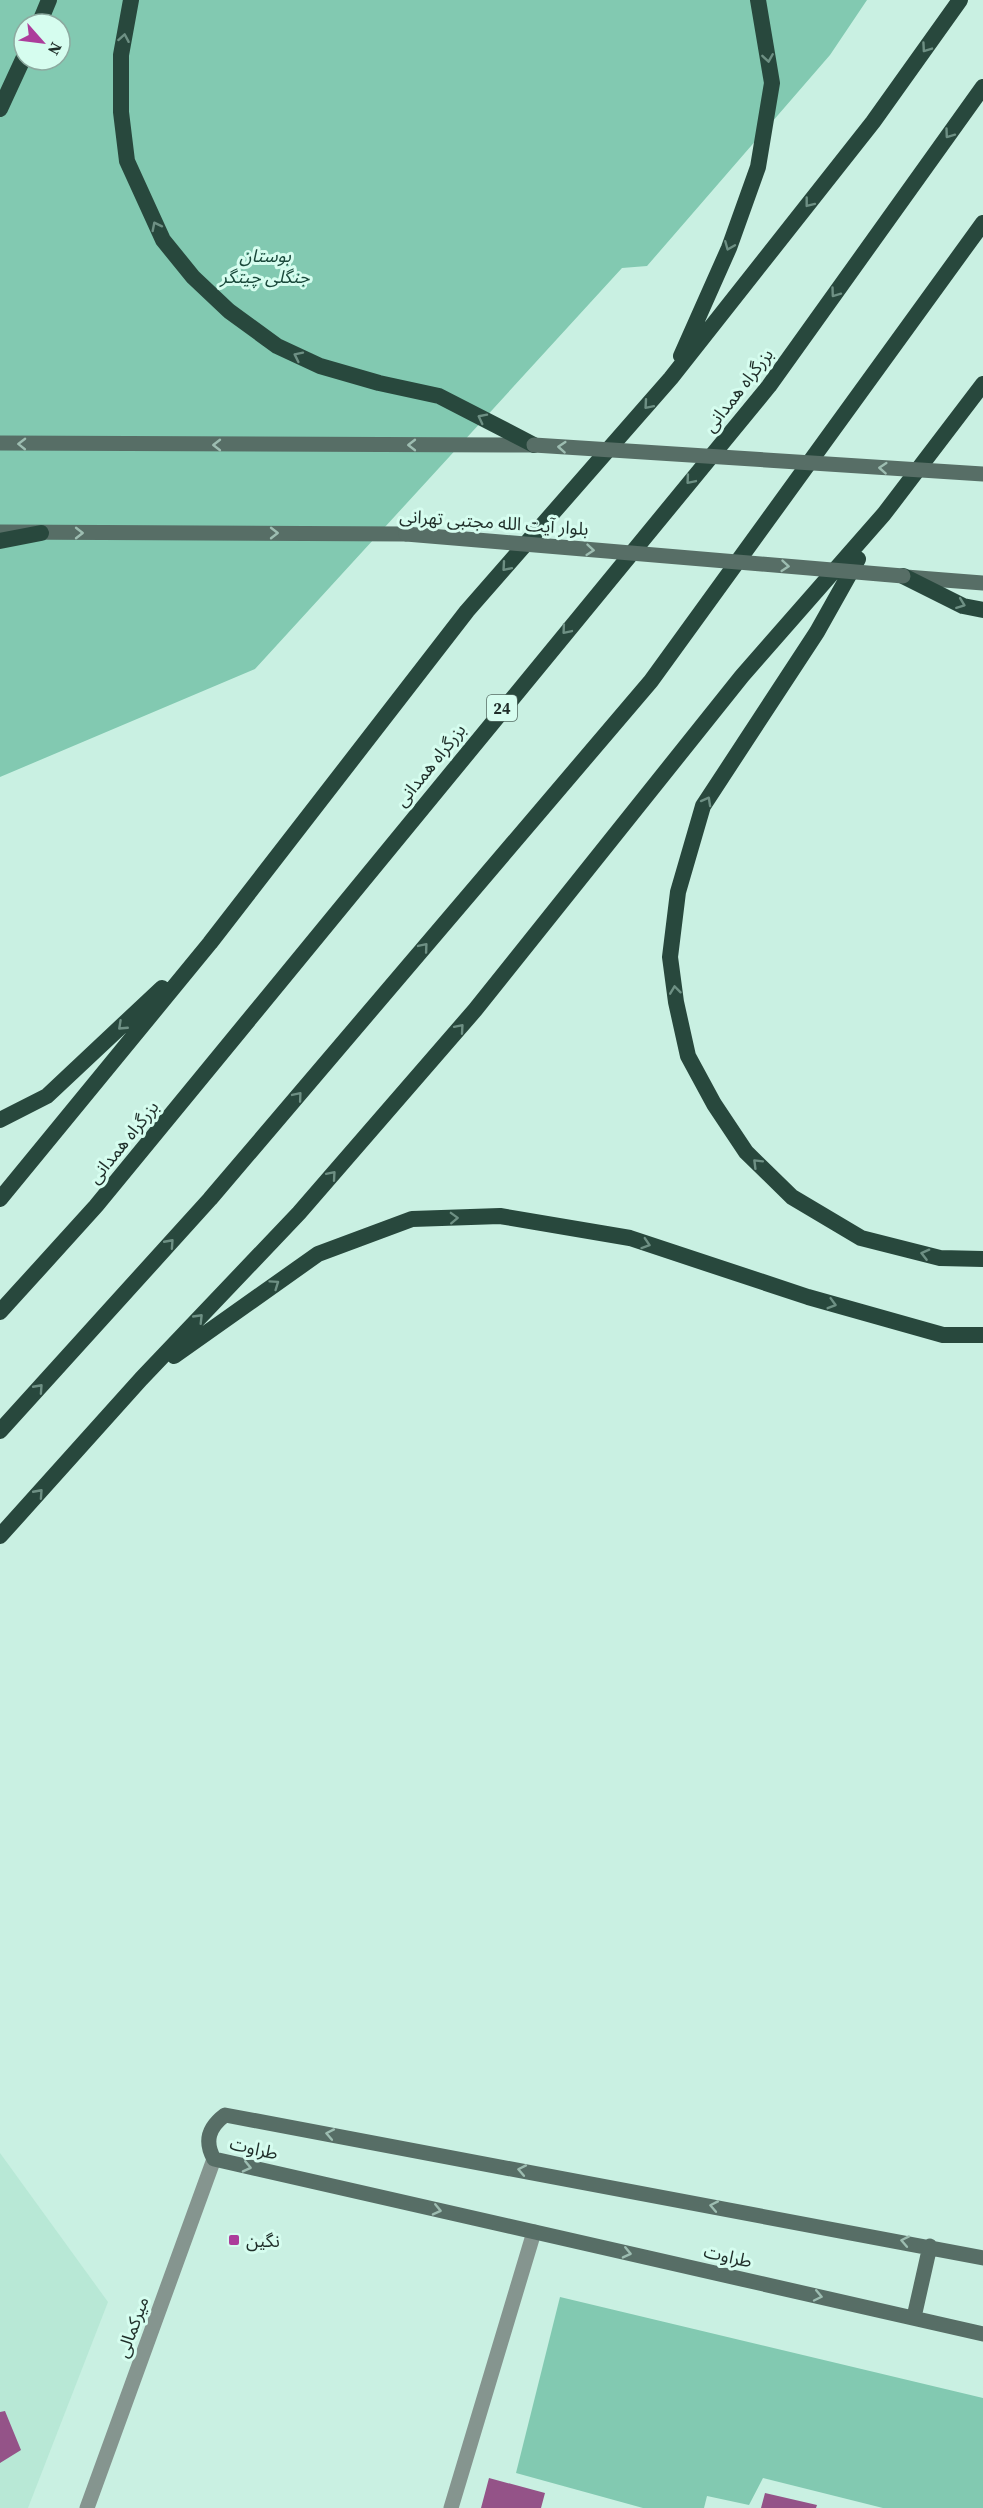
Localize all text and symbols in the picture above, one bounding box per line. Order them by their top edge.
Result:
north arrow [12,12,72,72]
one-way arrow [118,34,130,43]
text: N [43,39,68,60]
one-way arrow [922,41,933,52]
one-way arrow [761,52,774,62]
one-way arrow [945,128,956,139]
one-way arrow [806,197,817,208]
one-way arrow [152,222,164,233]
one-way arrow [724,240,737,251]
park label: بوستان جنگلی چیتگر [218,243,310,289]
one-way arrow [831,286,842,297]
street label: بزرگراه همدانی [697,343,779,437]
one-way arrow [294,351,305,363]
one-way arrow [644,398,655,409]
one-way arrow [478,414,488,425]
one-way arrow [18,437,27,450]
one-way arrow [213,439,222,451]
one-way arrow [408,439,417,451]
one-way arrow [558,440,567,453]
one-way arrow [878,461,887,474]
one-way arrow [687,473,698,484]
street label: بلوار آیت الله مجتبی تهرانی [399,503,589,541]
one-way arrow [75,527,84,539]
one-way arrow [270,527,279,539]
one-way arrow [586,543,595,556]
one-way arrow [780,559,789,572]
one-way arrow [502,560,513,571]
one-way arrow [955,597,966,609]
one-way arrow [562,623,573,634]
road number: 24 [487,695,517,721]
street label: بزرگراه همدانی [389,718,471,812]
one-way arrow [699,797,711,807]
one-way arrow [417,943,428,954]
one-way arrow [669,986,681,995]
one-way arrow [118,1018,129,1029]
one-way arrow [452,1024,463,1035]
one-way arrow [291,1092,302,1103]
street label: بزرگراه همدانی [82,1095,164,1189]
one-way arrow [754,1159,765,1170]
one-way arrow [325,1172,336,1182]
one-way arrow [449,1211,458,1224]
one-way arrow [640,1236,651,1249]
one-way arrow [163,1240,174,1250]
one-way arrow [920,1248,930,1261]
one-way arrow [268,1280,279,1291]
one-way arrow [826,1296,836,1309]
one-way arrow [192,1315,203,1326]
one-way arrow [32,1384,43,1395]
one-way arrow [32,1489,43,1500]
one-way arrow [325,2129,335,2141]
street label: طراوت [227,2130,281,2166]
one-way arrow [242,2159,252,2172]
one-way arrow [517,2164,527,2177]
one-way arrow [709,2200,719,2213]
one-way arrow [432,2203,442,2216]
place label: نگین [246,2228,280,2253]
marker: نگین [227,2233,241,2247]
one-way arrow [901,2235,911,2248]
street label: طراوت [701,2238,755,2274]
one-way arrow [622,2246,632,2259]
one-way arrow [812,2289,822,2302]
street label: میرکمالی [109,2293,155,2361]

